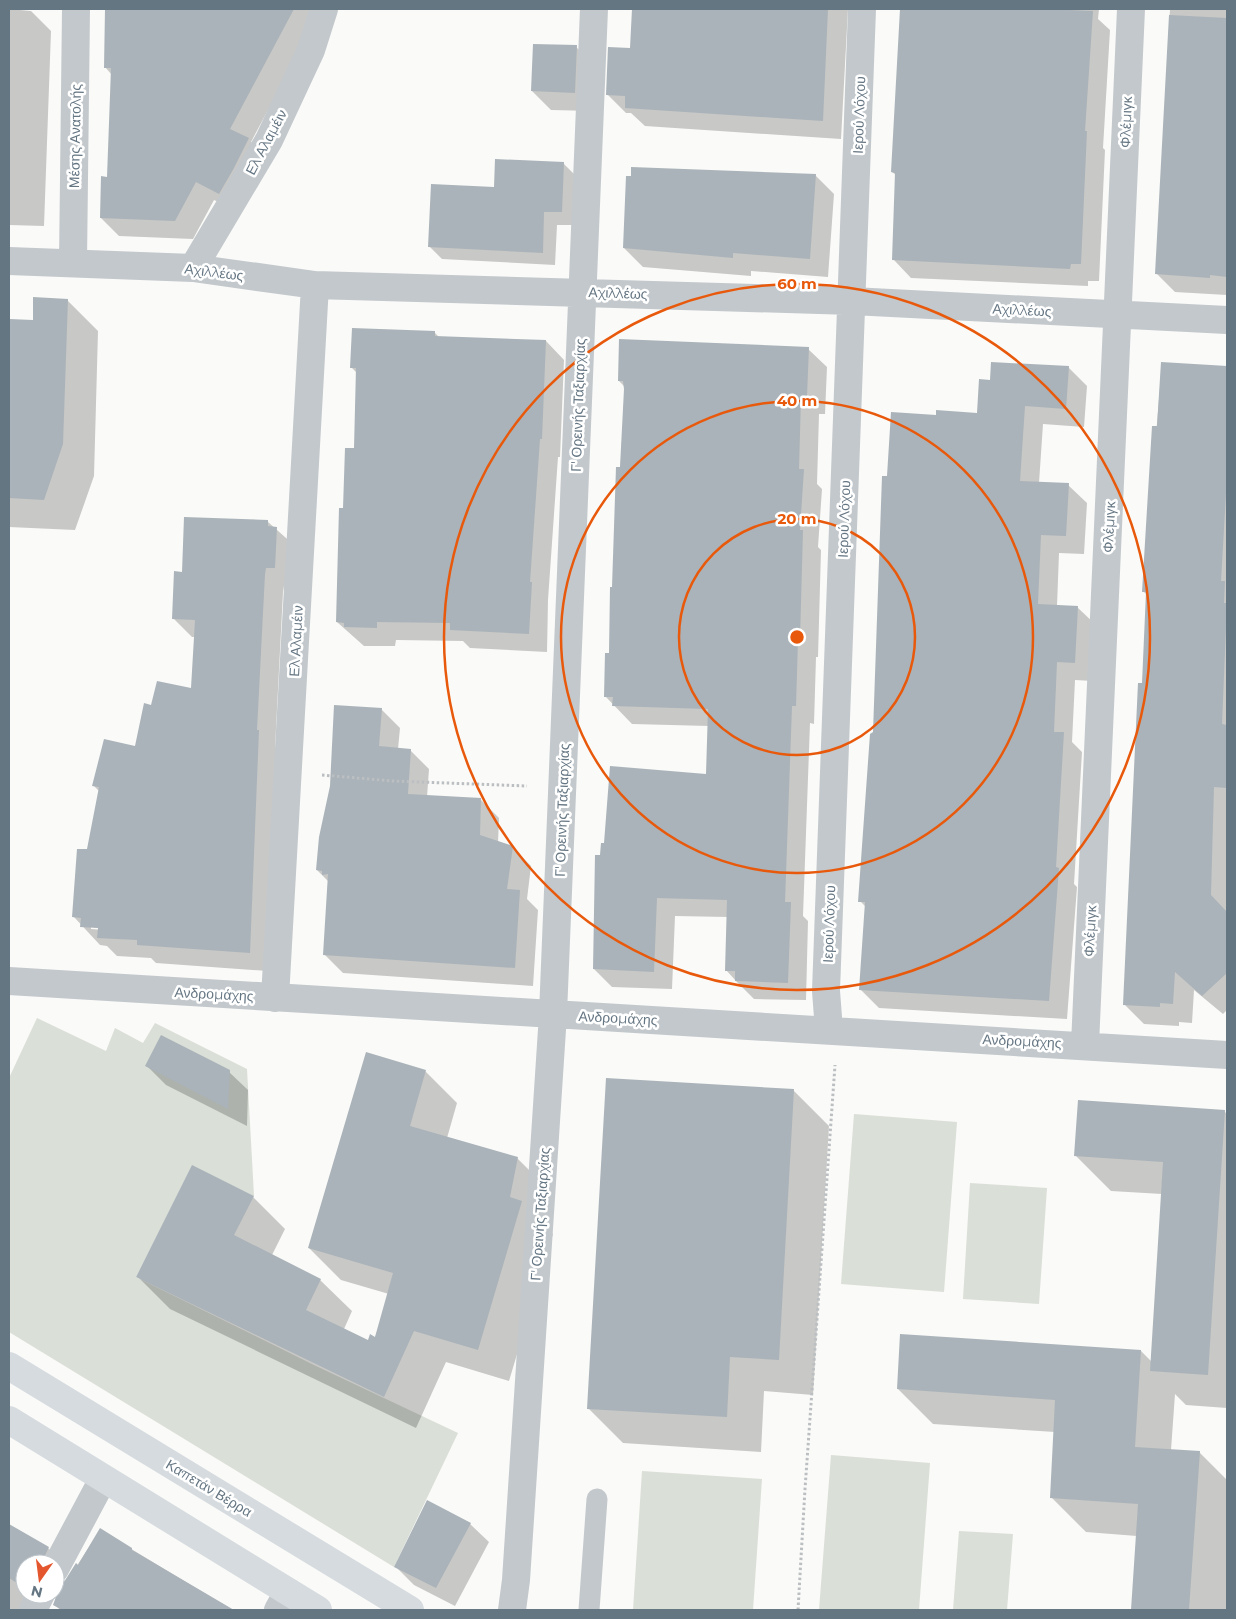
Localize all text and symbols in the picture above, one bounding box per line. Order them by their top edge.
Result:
street label: Ιερού Λόχου [849,76,869,154]
street label: Μέσης Ανατολής [65,84,85,188]
street label: Φλέμιγκ [1116,95,1136,148]
street label: Ελ Αλαμέιν [241,106,291,178]
street label: Αχιλλέως [184,259,245,285]
text: 60 m [777,274,817,293]
street label: Αχιλλέως [588,283,648,303]
street label: Αχιλλέως [992,299,1052,321]
street label: Γ' Ορεινής Ταξιαρχίας [567,338,589,472]
text: 40 m [777,391,817,410]
street label: Ιερού Λόχου [834,480,854,558]
street label: Φλέμιγκ [1099,500,1119,553]
text: 20 m [777,509,817,528]
street label: Ελ Αλαμέιν [285,605,307,677]
centre of rings [788,628,806,646]
street label: Γ' Ορεινής Ταξιαρχίας [551,743,573,877]
street label: Ιερού Λόχου [819,885,839,963]
street label: Φλέμιγκ [1080,904,1100,957]
street label: Ανδρομάχης [174,983,254,1005]
street label: Ανδρομάχης [578,1007,658,1029]
street label: Ανδρομάχης [982,1030,1062,1052]
street label: Γ' Ορεινής Ταξιαρχίας [526,1146,554,1281]
street label: Καπετάν Βέρρα [163,1455,255,1521]
north arrow [15,1554,65,1604]
text: N [29,1582,45,1602]

